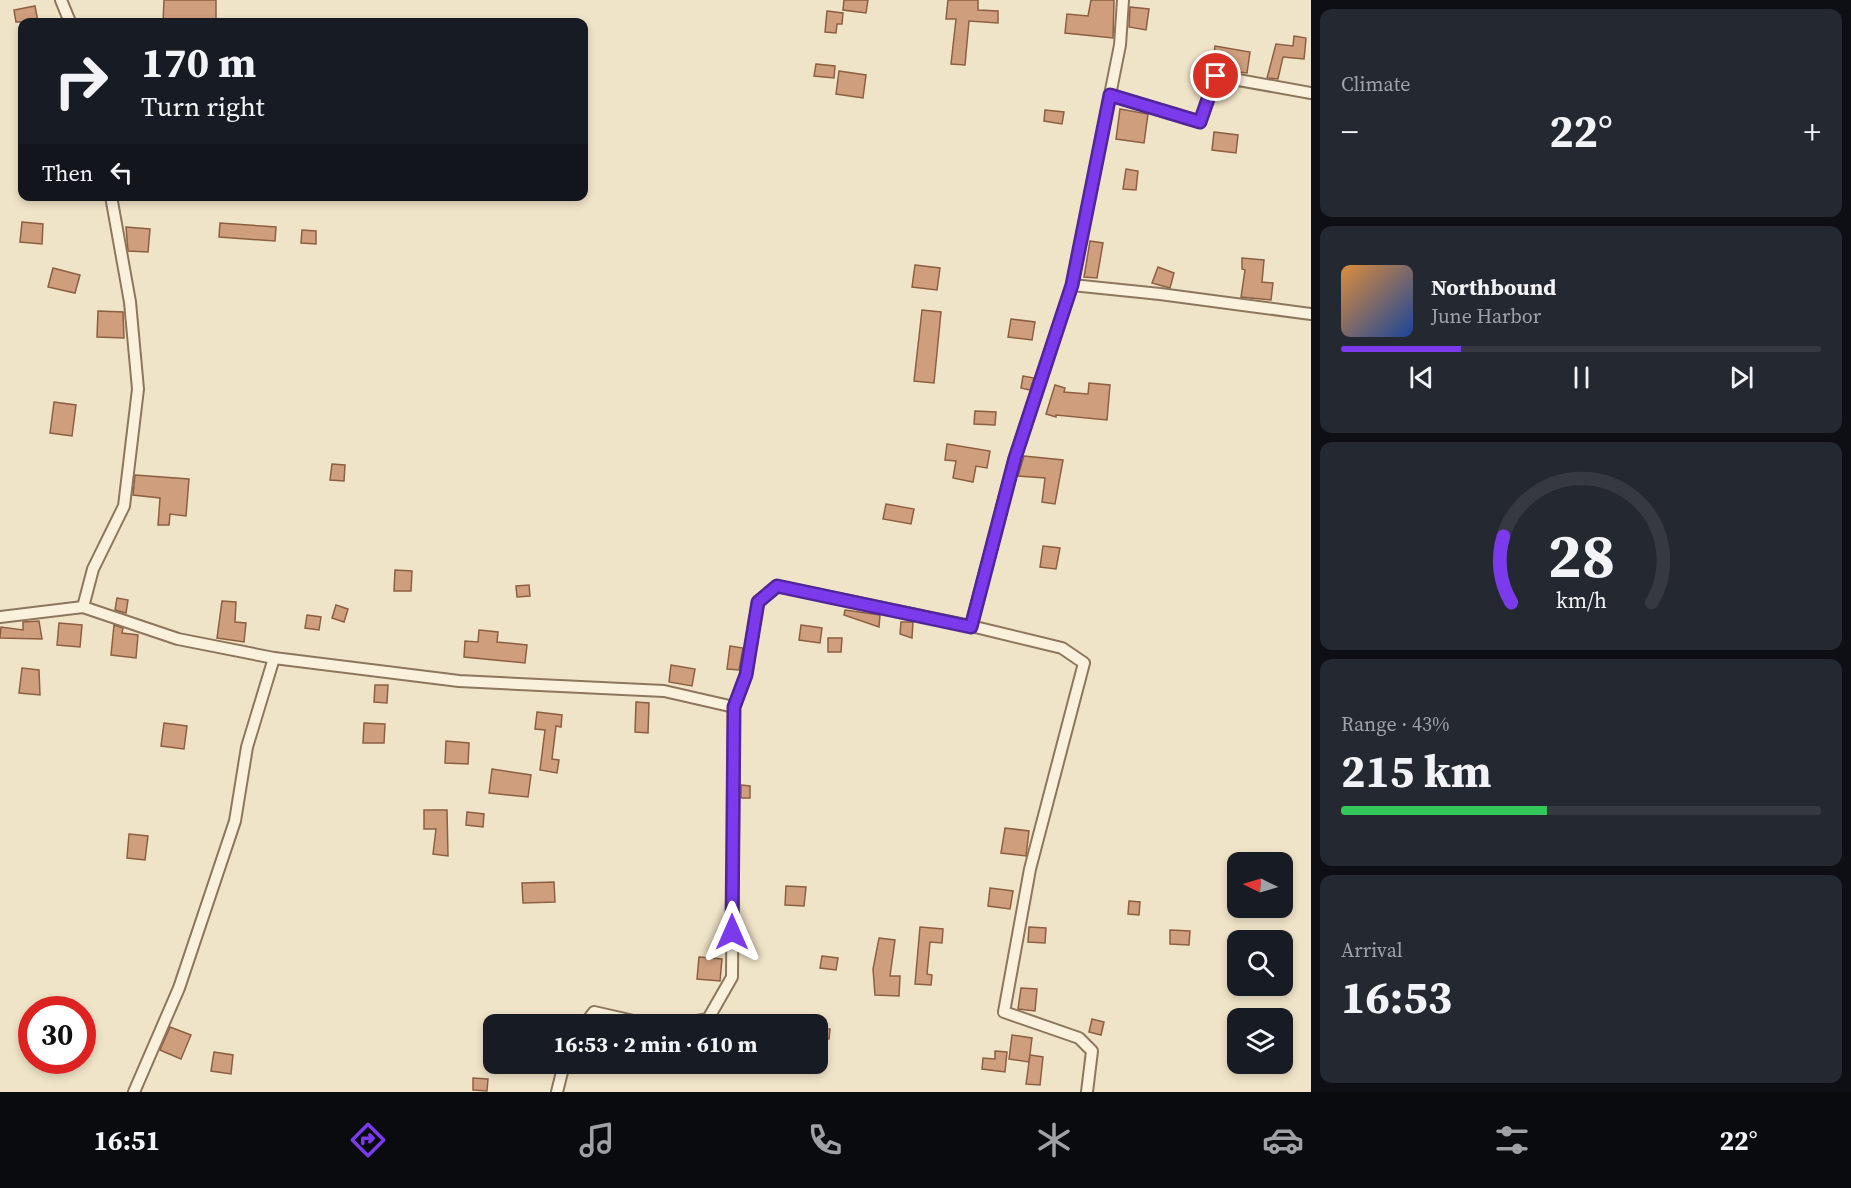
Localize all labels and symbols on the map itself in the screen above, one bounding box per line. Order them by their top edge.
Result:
pin [1190,50,1241,101]
north arrow [1227,852,1293,918]
position arrow [700,900,764,964]
speed limit sign: 30 [18,996,96,1074]

